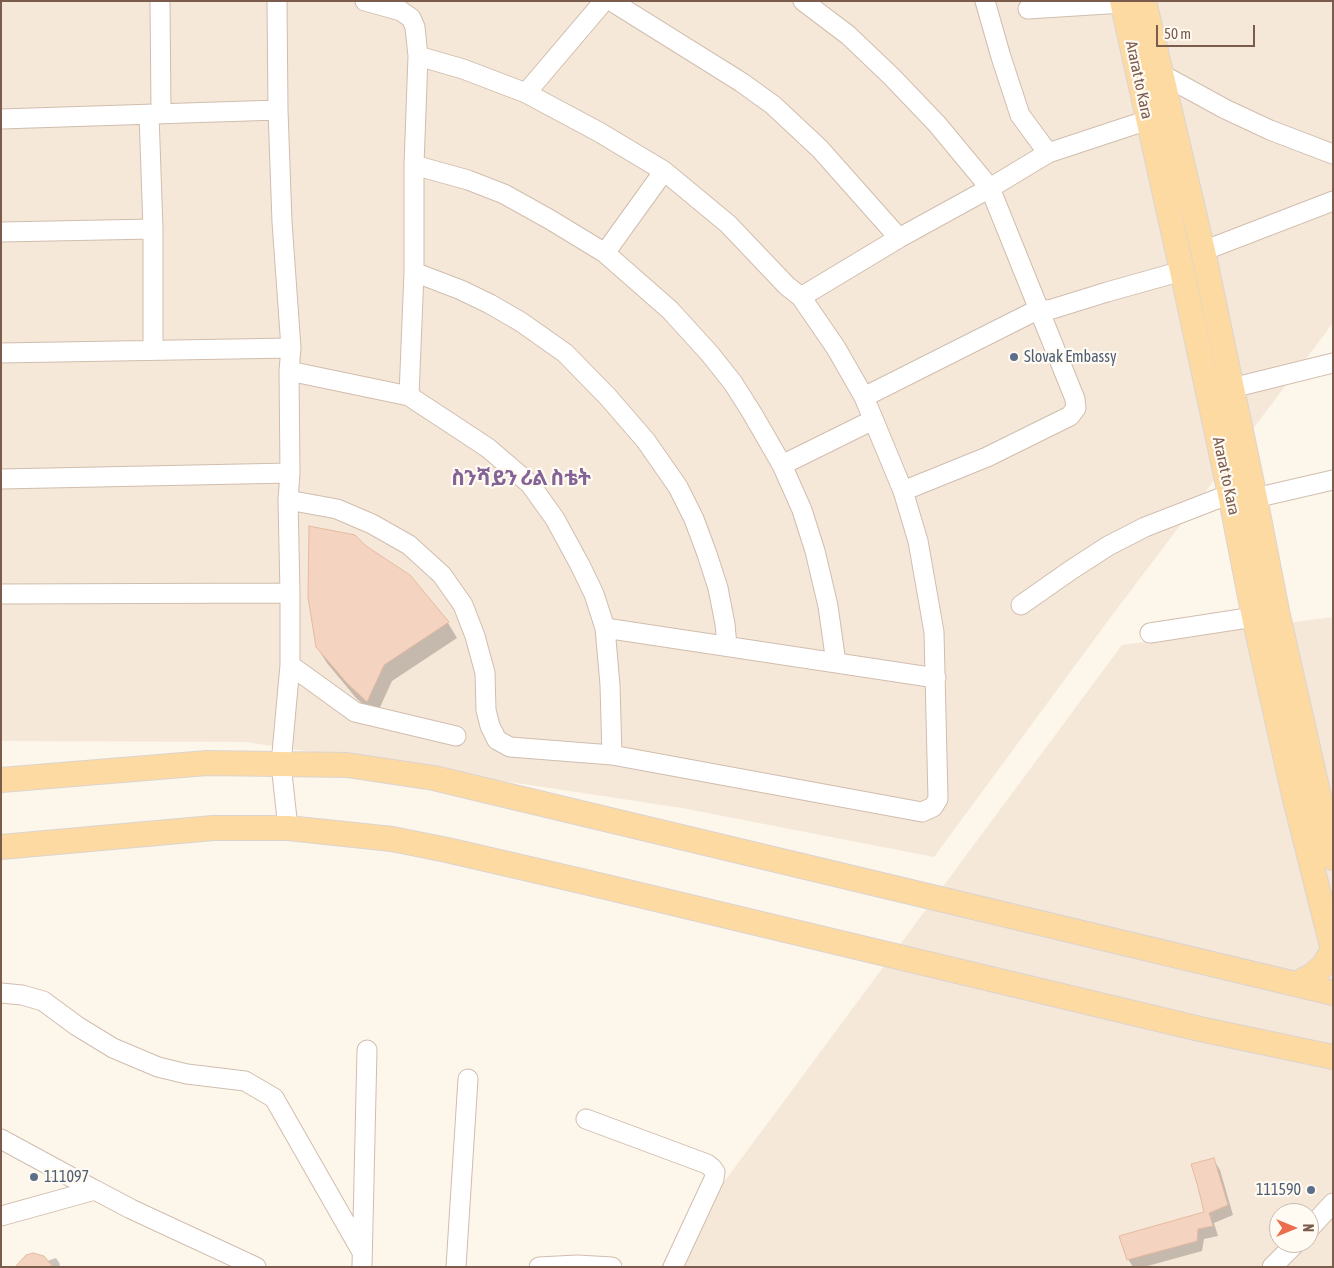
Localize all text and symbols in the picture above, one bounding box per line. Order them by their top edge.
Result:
scale bar [1159,15,1258,47]
text: 50 m [1164,25,1191,42]
street label: Ararat to Kara [1121,39,1157,121]
place label: Slovak Embassy [1024,347,1117,367]
marker: Slovak Embassy [1008,351,1020,363]
street label: Ararat to Kara [1208,435,1244,517]
district label: ስንሻይን ሪል ስቴት [451,465,591,491]
place label: 111097 [44,1167,89,1187]
marker: 111097 [28,1171,40,1183]
place label: 111590 [1256,1180,1301,1200]
marker: 111590 [1305,1184,1317,1196]
north arrow [1269,1203,1319,1253]
text: N [1300,1224,1316,1232]

